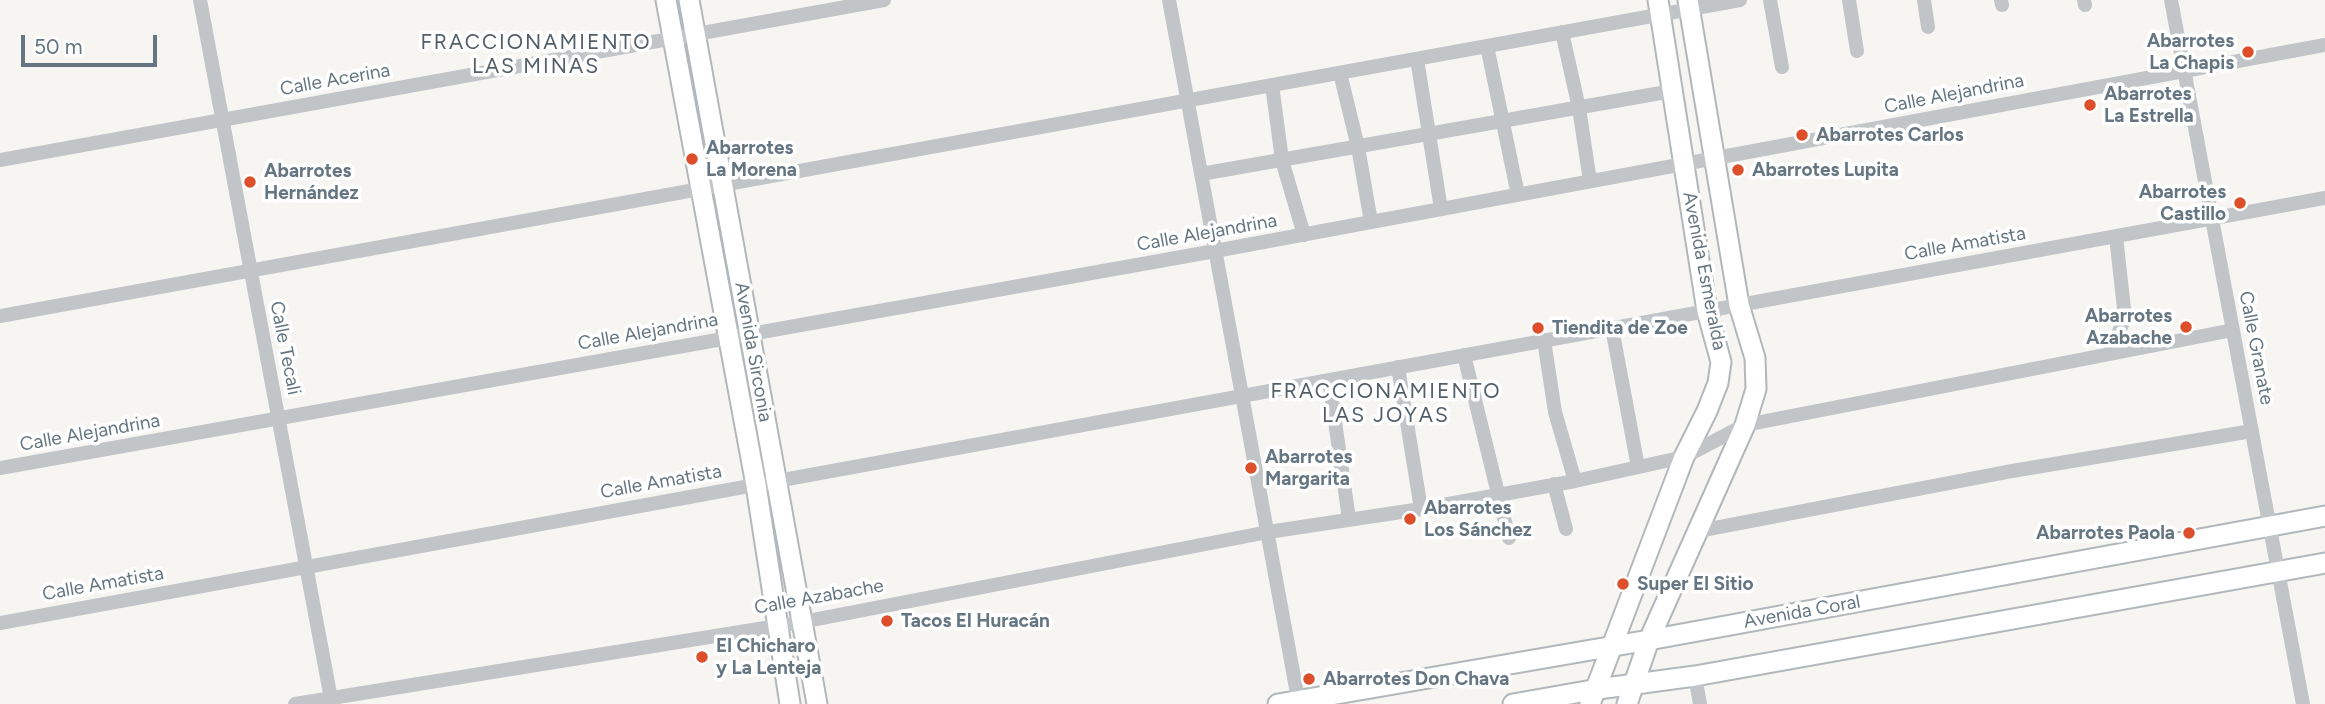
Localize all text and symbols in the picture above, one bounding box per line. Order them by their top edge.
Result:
scale bar [24,21,161,65]
district label: FRACCIONAMIENTO LAS MINAS [422,30,650,80]
place label: Abarrotes La Chapis [2147,30,2234,74]
text: 50 m [34,34,83,59]
marker: Abarrotes La Chapis [2240,44,2256,60]
street label: Calle Acerina [278,59,392,101]
street label: Calle Alejandrina [1882,69,2026,119]
place label: Abarrotes La Estrella [2104,83,2194,127]
marker: Abarrotes La Estrella [2082,97,2098,113]
place label: Abarrotes Carlos [1816,124,1963,146]
marker: Abarrotes Carlos [1794,127,1810,143]
place label: Abarrotes La Morena [706,137,797,181]
marker: Abarrotes La Morena [684,151,700,167]
place label: Abarrotes Lupita [1752,159,1899,181]
place label: Abarrotes Hernández [264,160,358,204]
marker: Abarrotes Lupita [1730,162,1746,178]
marker: Abarrotes Hernández [242,174,258,190]
place label: Abarrotes Castillo [2139,181,2226,225]
street label: Avenida Esmeralda [1677,190,1731,352]
marker: Abarrotes Castillo [2232,195,2248,211]
street label: Calle Alejandrina [1135,209,1279,257]
street label: Calle Amatista [1903,222,2027,266]
street label: Avenida Sirconia [729,280,777,424]
street label: Calle Granate [2234,289,2278,407]
street label: Calle Tecali [265,299,305,397]
place label: Abarrotes Azabache [2085,305,2172,349]
street label: Calle Alejandrina [576,308,720,356]
place label: Tiendita de Zoe [1552,317,1688,339]
marker: Abarrotes Azabache [2178,319,2194,335]
marker: Tiendita de Zoe [1530,320,1546,336]
district label: FRACCIONAMIENTO LAS JOYAS [1272,379,1500,429]
street label: Calle Alejandrina [18,409,162,457]
place label: Abarrotes Margarita [1265,446,1352,490]
street label: Calle Amatista [599,460,723,504]
marker: Abarrotes Margarita [1243,460,1259,476]
place label: Abarrotes Los Sánchez [1424,497,1532,541]
marker: Abarrotes Los Sánchez [1402,511,1418,527]
place label: Abarrotes Paola [2036,522,2175,544]
marker: Abarrotes Paola [2181,525,2197,541]
street label: Calle Amatista [41,562,165,606]
place label: Super El Sitio [1637,573,1754,595]
street label: Calle Azabache [753,574,885,620]
marker: Super El Sitio [1615,576,1631,592]
street label: Avenida Coral [1742,591,1862,633]
place label: Tacos El Huracán [901,610,1050,632]
marker: Tacos El Huracán [879,613,895,629]
place label: El Chicharo y La Lenteja [716,635,821,679]
marker: El Chicharo y La Lenteja [694,649,710,665]
place label: Abarrotes Don Chava [1323,668,1509,690]
marker: Abarrotes Don Chava [1301,671,1317,687]

